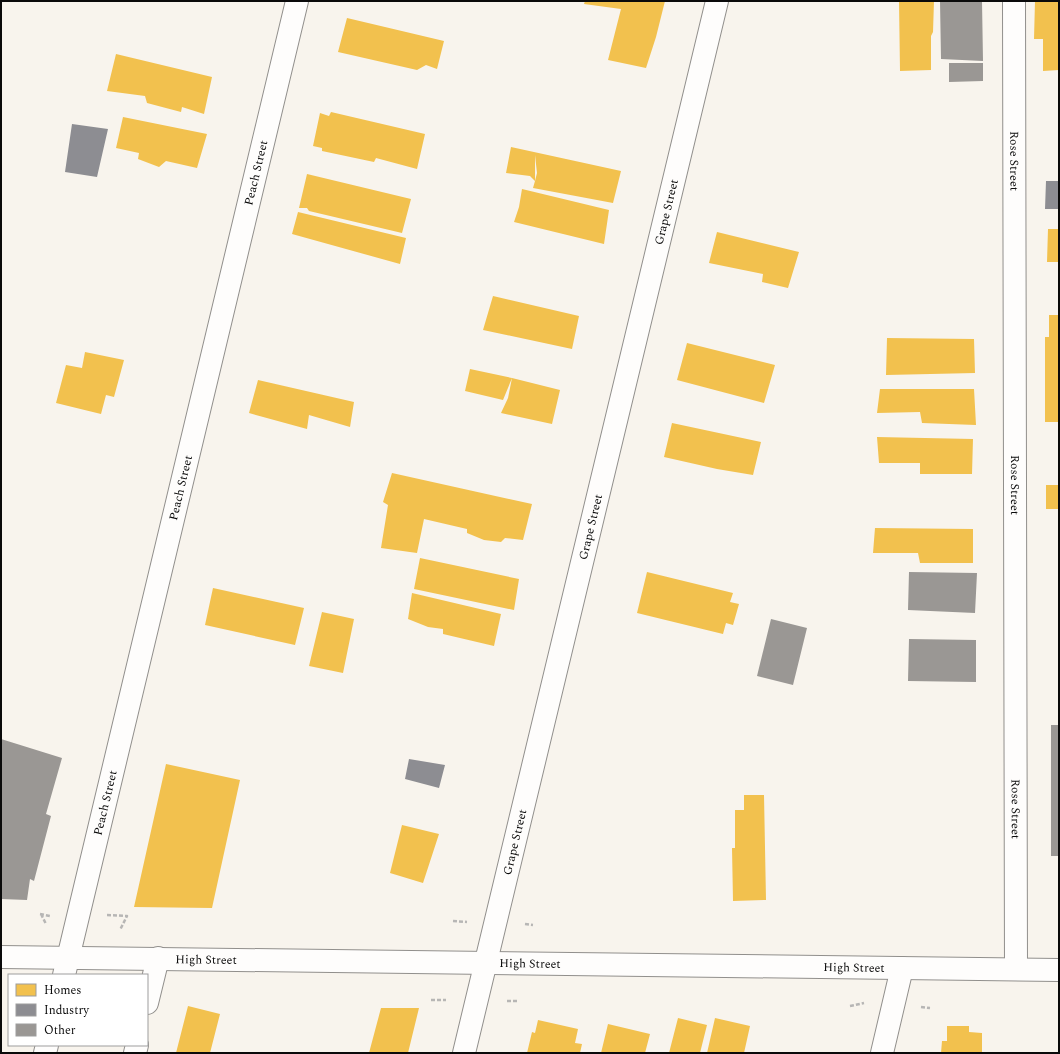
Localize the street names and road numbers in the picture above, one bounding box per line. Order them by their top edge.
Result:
street label: Rose Street [1005,131,1024,191]
street label: Peach Street [239,138,273,207]
street label: Grape Street [649,177,683,247]
street label: Peach Street [164,453,198,522]
street label: Rose Street [1005,455,1025,515]
street label: Grape Street [573,492,608,562]
street label: Peach Street [88,768,122,837]
street label: Rose Street [1006,779,1025,839]
street label: Grape Street [498,807,532,877]
street label: High Street [175,950,237,969]
street label: High Street [499,954,561,973]
street label: High Street [823,958,885,977]

